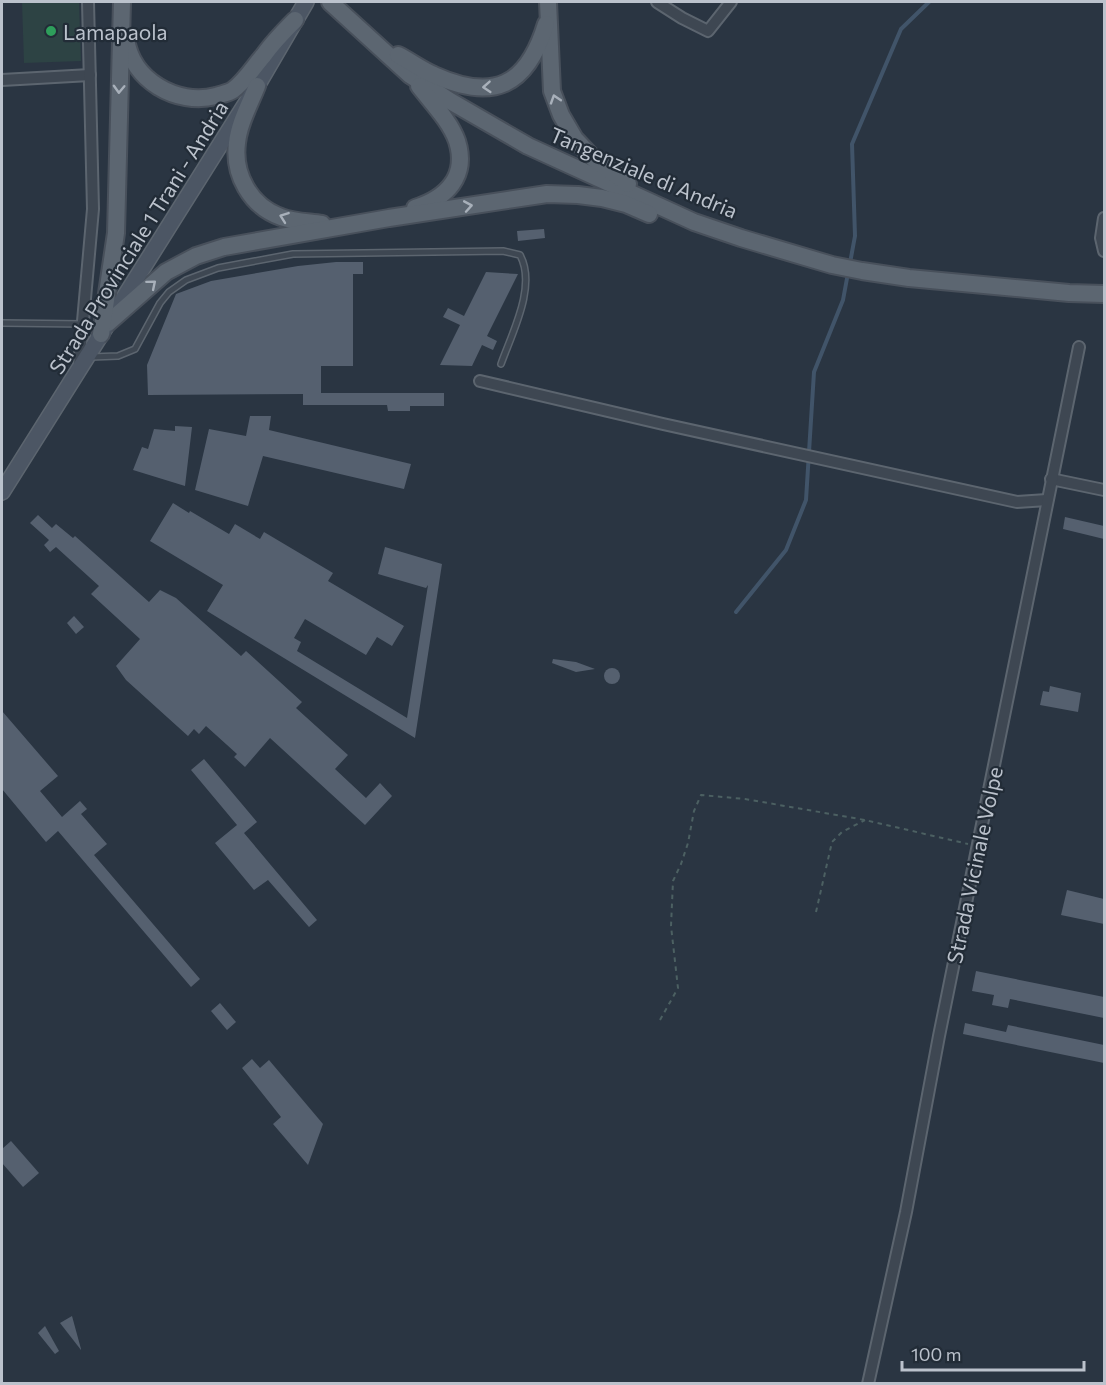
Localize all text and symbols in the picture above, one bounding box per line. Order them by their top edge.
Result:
place label: Lamapaola [63,19,168,44]
marker: Lamapaola [44,24,58,38]
one-way arrow [483,80,492,93]
one-way arrow [113,85,126,94]
one-way arrow [550,94,563,105]
street label: Strada Provinciale 1 Trani - Andria [43,96,233,378]
street label: Tangenziale di Andria [547,121,741,223]
one-way arrow [462,200,472,213]
one-way arrow [279,211,289,224]
one-way arrow [145,280,156,291]
street label: Strada Vicinale Volpe [941,764,1007,966]
scale bar [902,1334,1084,1372]
text: 100 m [911,1343,961,1365]

